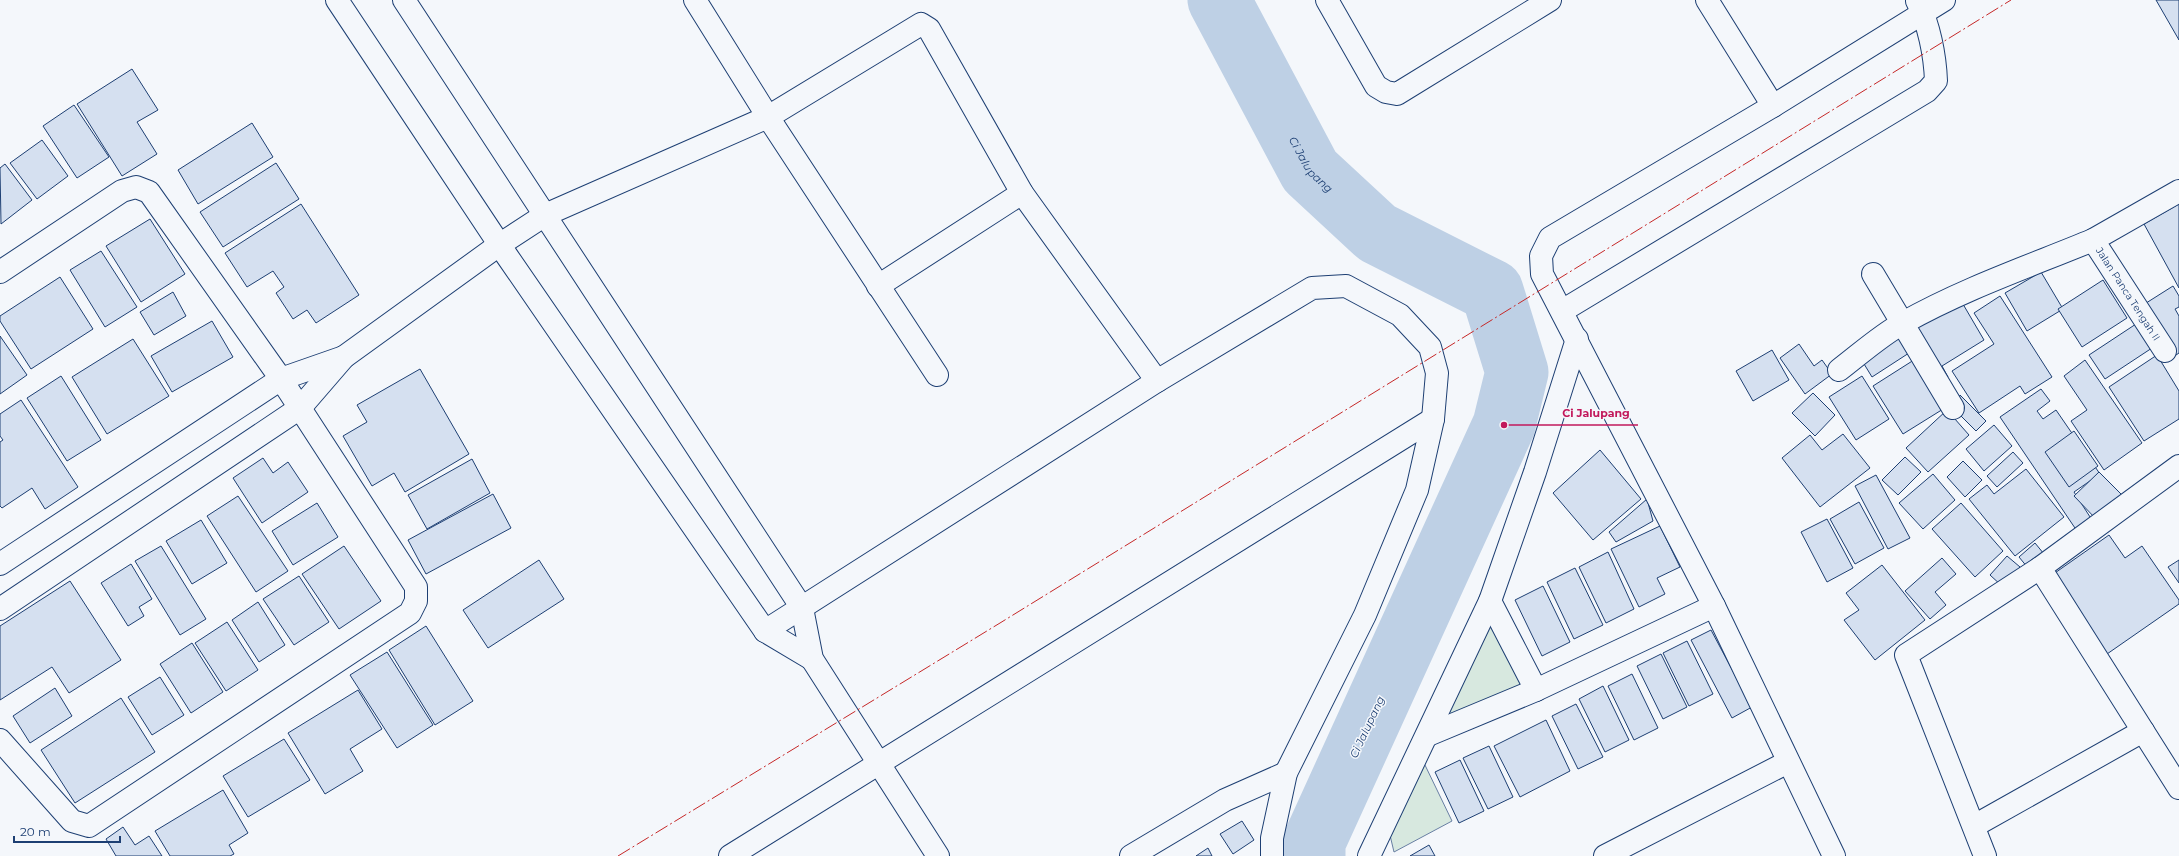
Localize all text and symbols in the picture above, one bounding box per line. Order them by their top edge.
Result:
water label: Ci Jalupang [1286,134,1336,196]
street label: Jalan Panca Tengah II [2092,244,2163,343]
callout: Ci Jalupang [1554,402,1638,425]
text: Ci Jalupang [1562,406,1630,420]
water label: Ci Jalupang [1347,693,1388,760]
scale bar [14,818,120,844]
text: 20 m [20,824,51,839]

